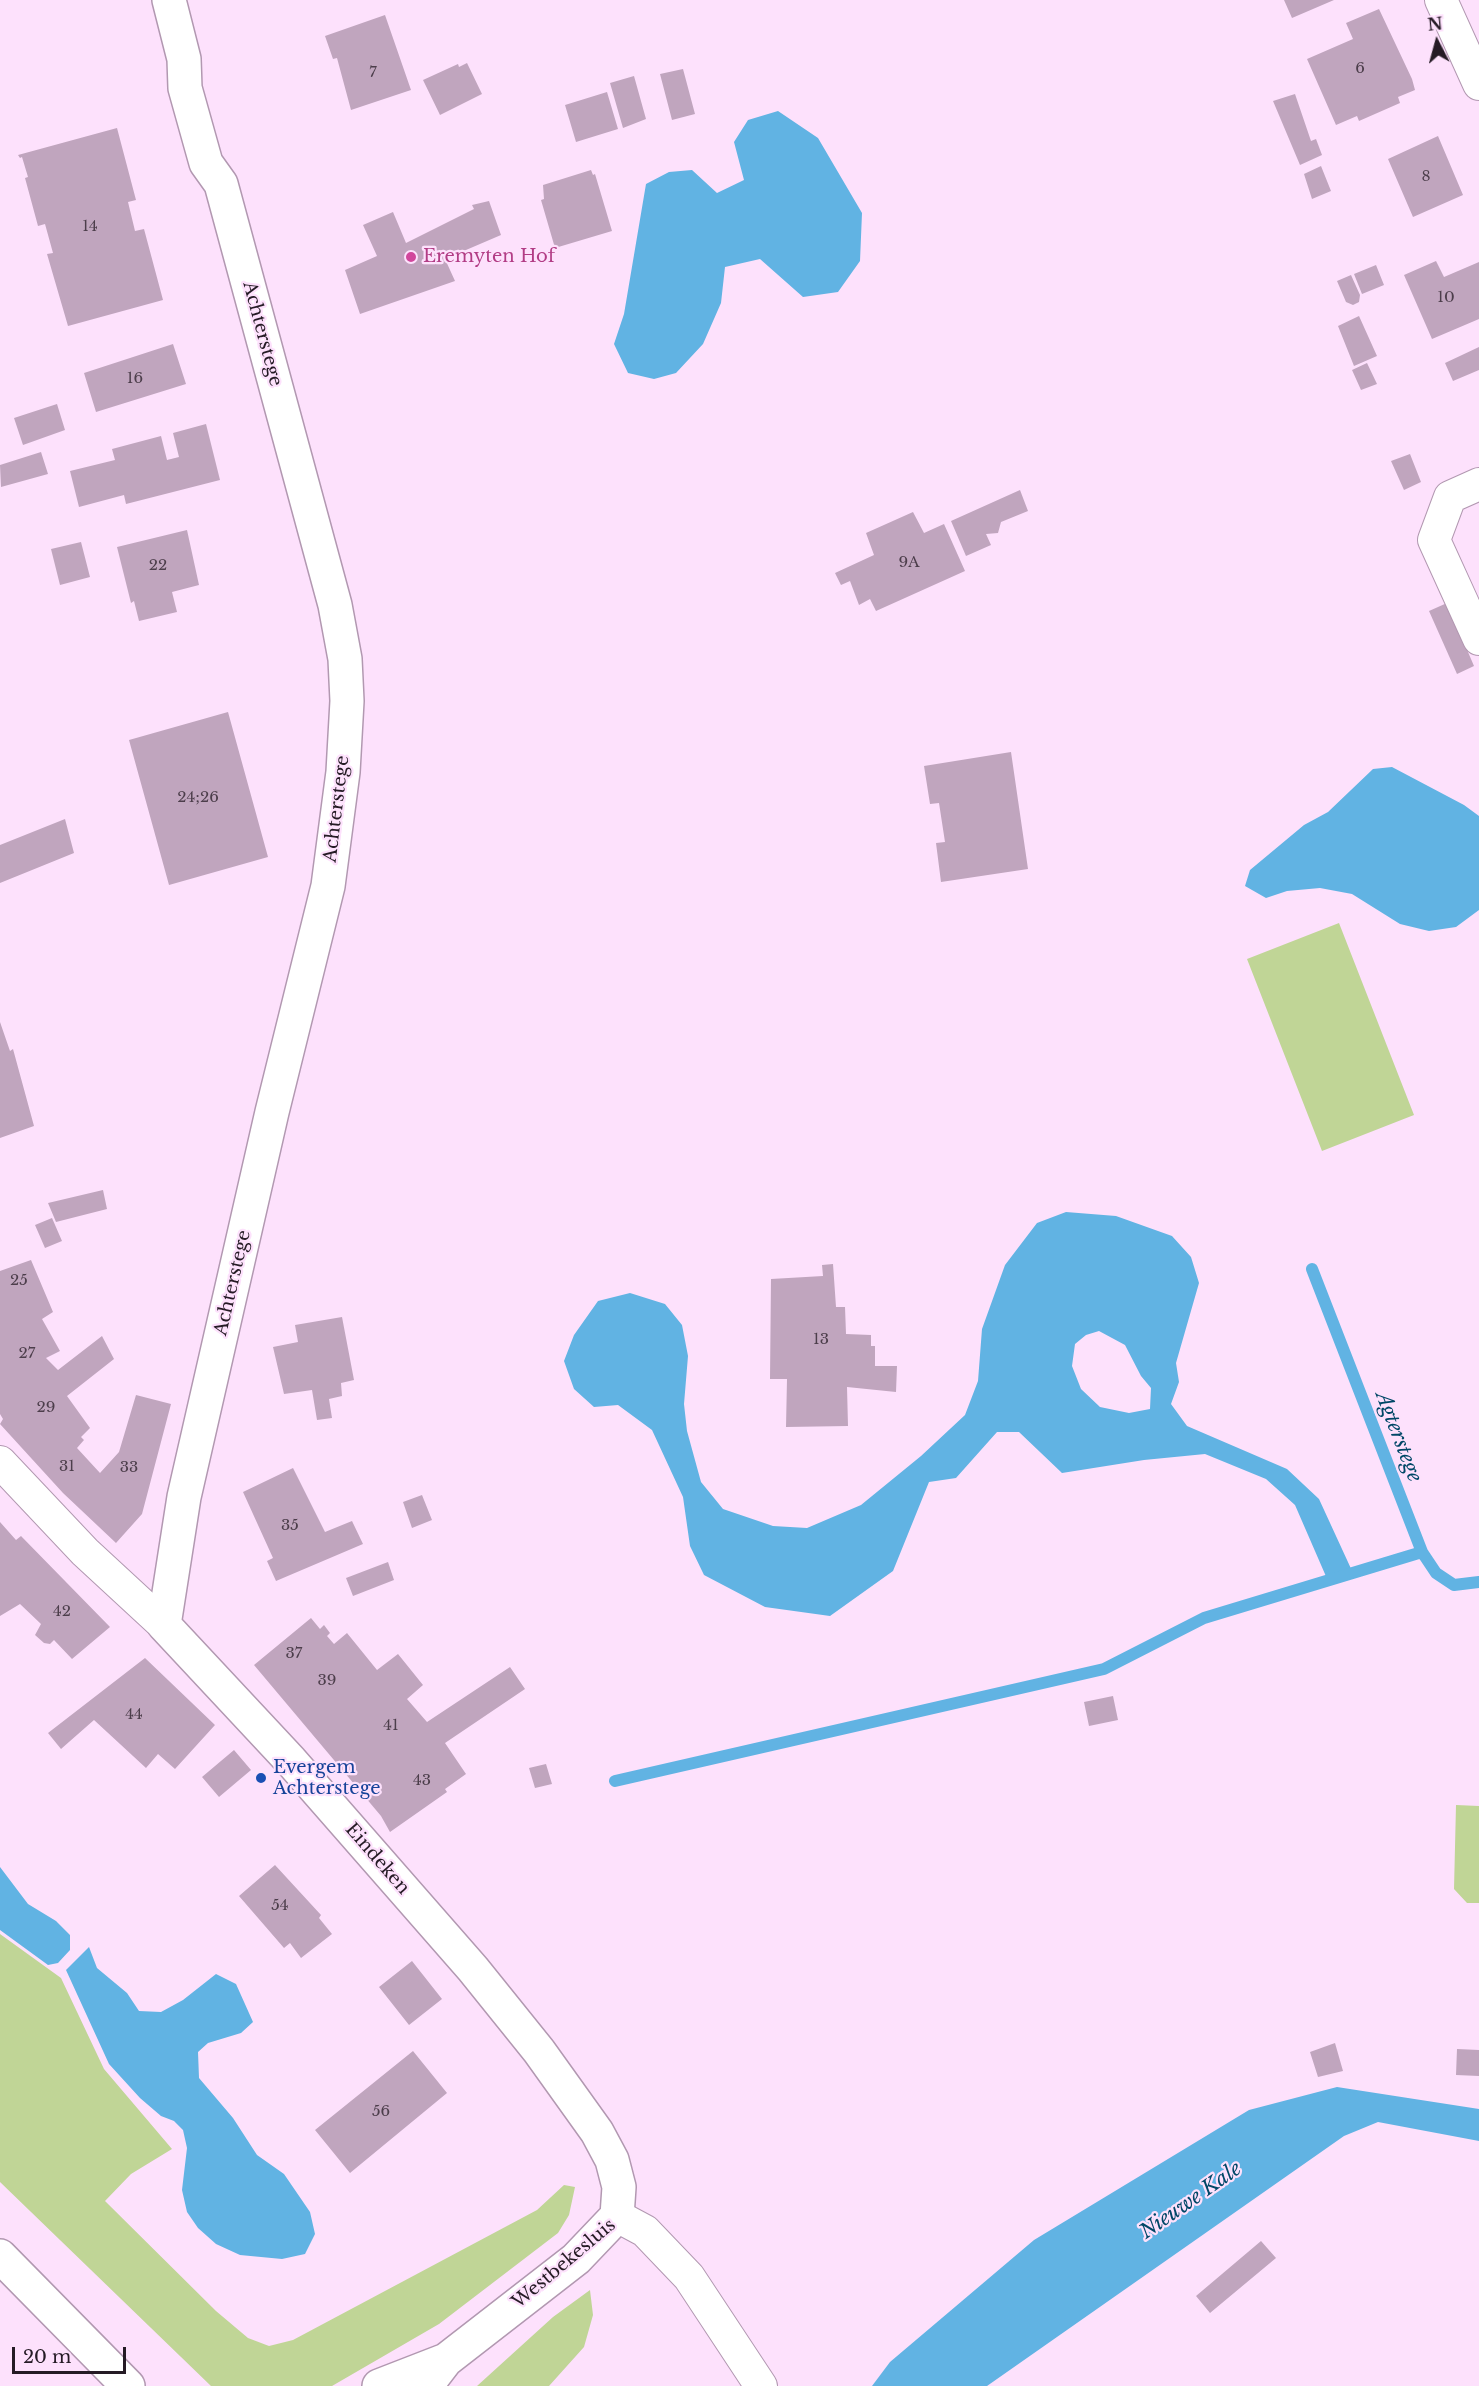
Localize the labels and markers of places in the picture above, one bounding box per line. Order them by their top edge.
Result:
place label: Eremyten Hof [423,246,555,268]
marker: Eremyten Hof [404,250,418,264]
place label: Evergem Achterstege [273,1757,381,1800]
marker: Evergem Achterstege [254,1771,268,1785]

